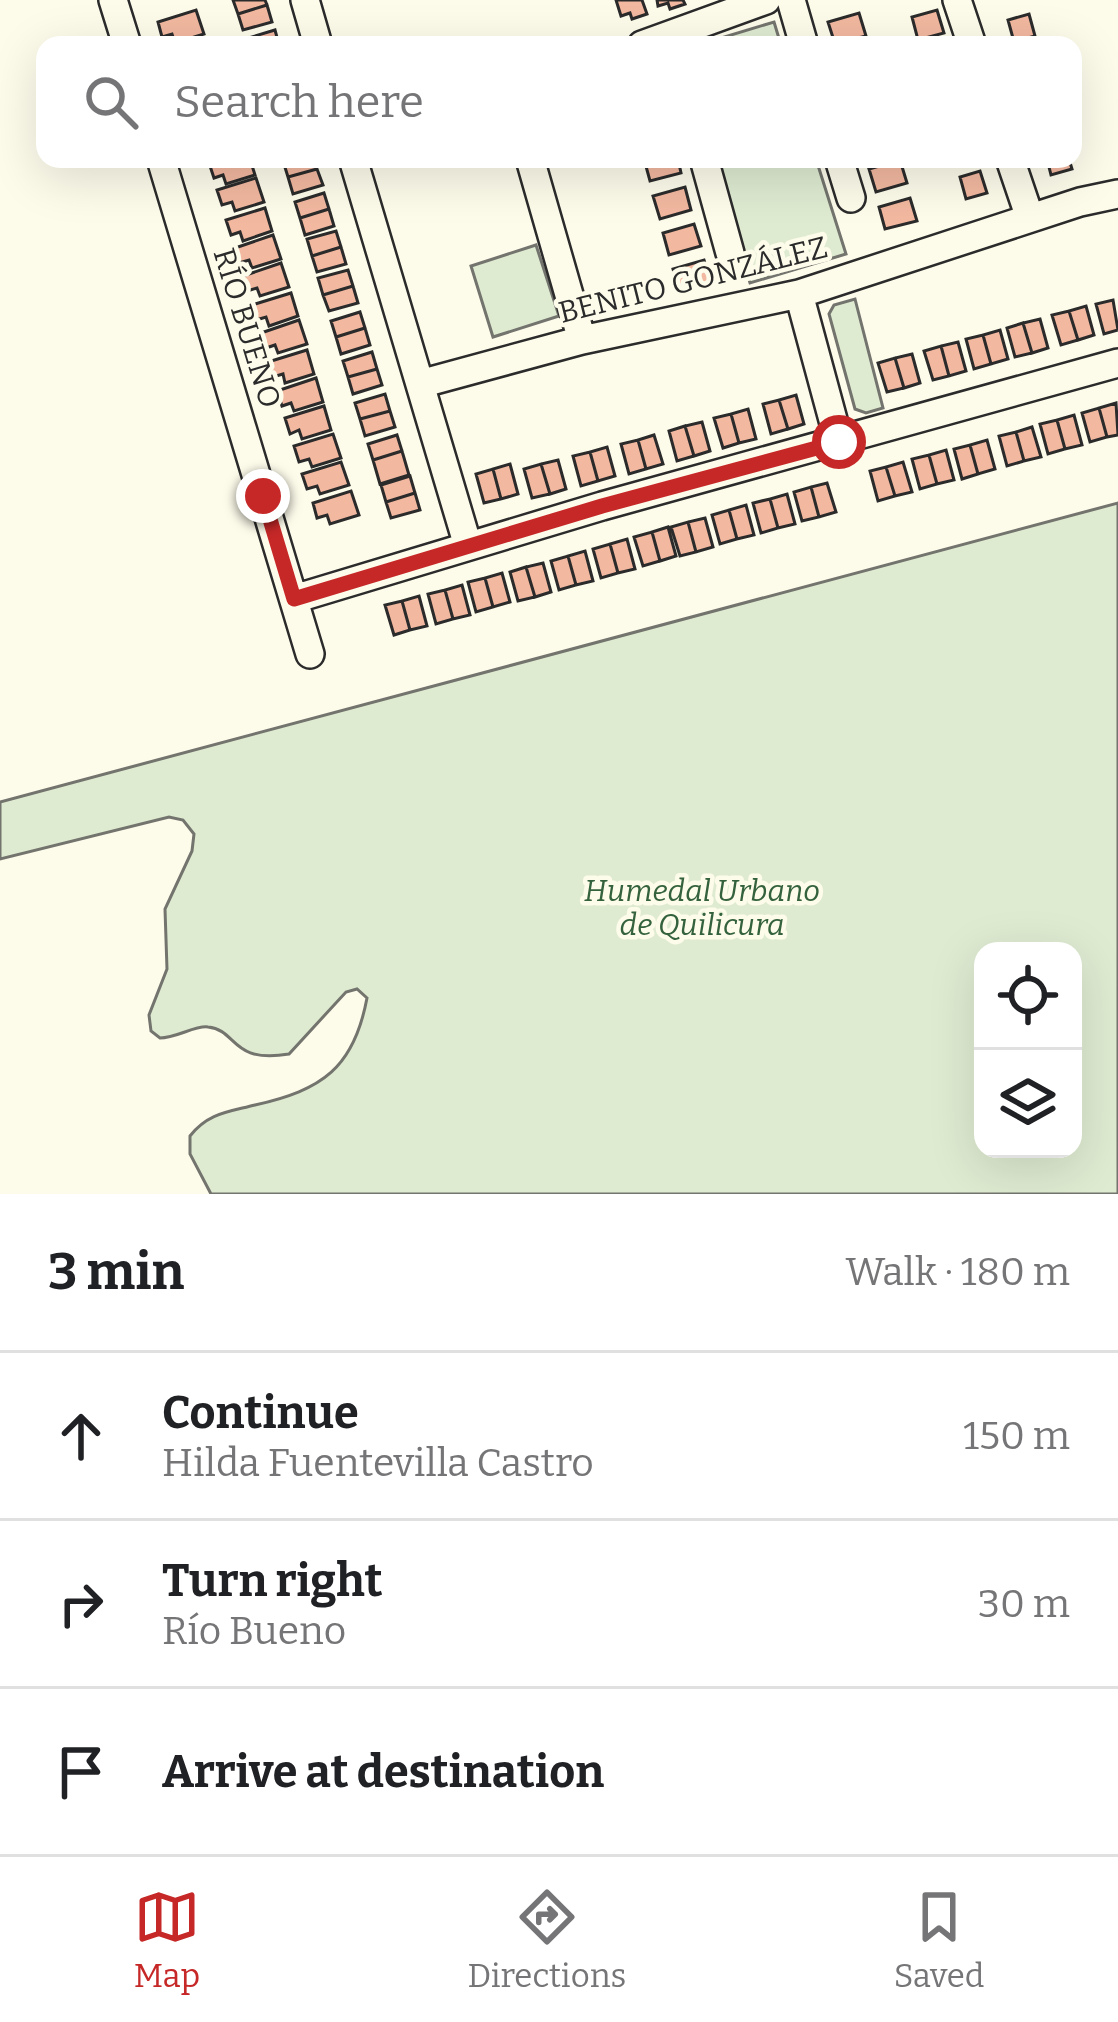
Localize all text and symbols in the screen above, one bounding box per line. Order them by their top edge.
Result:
search box [36,36,1082,168]
icon: search [78,69,144,135]
text: Search here [174,75,424,129]
street label: BENITO GONZÁLEZ [555,229,831,331]
street label: RÍO BUENO [206,244,288,412]
route start [812,415,866,469]
route end [236,469,290,523]
park label: Humedal Urbano de Quilicura [584,873,820,943]
map controls [974,942,1082,1158]
button: locate [974,942,1082,1050]
button: layers [974,1050,1082,1158]
text: 3 min [48,1241,184,1303]
text: Walk · 180 m [846,1249,1070,1295]
text: Continue [162,1386,359,1440]
icon: ahead [48,1403,114,1469]
text: 150 m [963,1413,1070,1459]
text: Hilda Fuentevilla Castro [162,1440,594,1486]
text: Turn right [162,1554,382,1608]
icon: right [48,1571,114,1637]
text: 30 m [978,1581,1070,1627]
text: Río Bueno [162,1608,346,1654]
icon: arrive [48,1739,114,1805]
text: Arrive at destination [162,1745,604,1799]
tab: Map [134,1884,200,1996]
tab: Directions [468,1884,626,1996]
tab: Saved [894,1884,984,1996]

